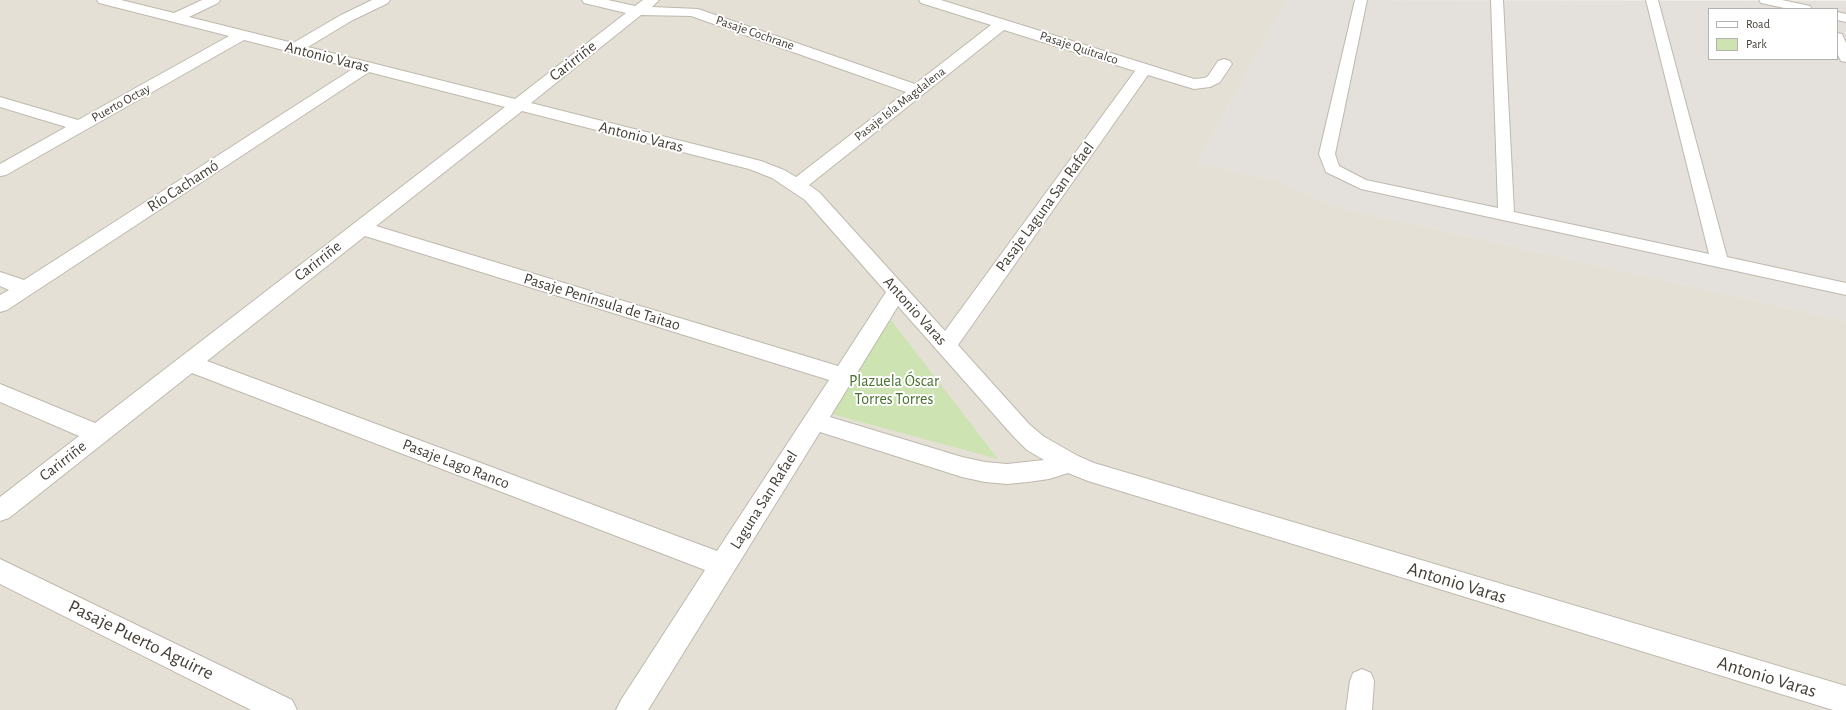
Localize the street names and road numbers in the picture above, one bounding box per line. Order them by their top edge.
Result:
street label: Pasaje Cochrane [714,12,796,54]
street label: Pasaje Quitralco [1038,28,1120,68]
street label: Antonio Varas [283,37,371,77]
street label: Carirriñe [546,37,600,85]
street label: Pasaje Isla Magdalena [851,64,949,144]
street label: Puerto Octay [89,81,153,125]
street label: Antonio Varas [597,117,685,157]
street label: Pasaje Laguna San Rafael [992,138,1098,276]
street label: Río Cachamó [144,156,222,216]
street label: Carirriñe [291,237,345,285]
street label: Pasaje Península de Taitao [521,269,683,335]
street label: Antonio Varas [879,273,951,349]
street label: Pasaje Lago Ranco [400,435,512,493]
street label: Carirriñe [36,437,90,485]
street label: Laguna San Rafael [726,447,802,553]
street label: Antonio Varas [1405,557,1509,609]
street label: Pasaje Puerto Aguirre [65,595,217,685]
street label: Antonio Varas [1715,651,1819,703]

